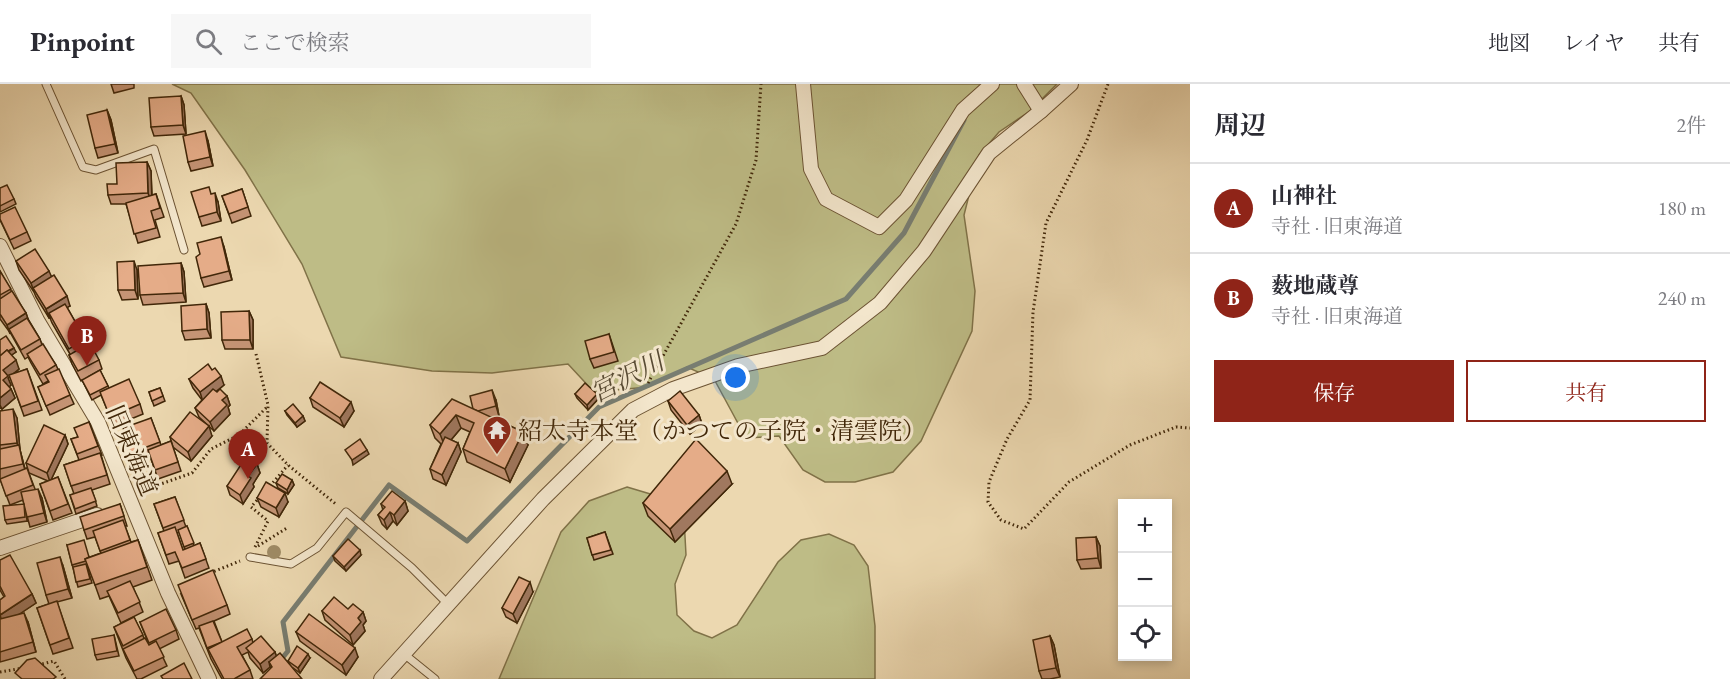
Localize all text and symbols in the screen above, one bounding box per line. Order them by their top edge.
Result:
search box [171,14,591,68]
text: Pinpoint [30,23,135,59]
icon: search [192,25,225,58]
text: ここで検索 [240,28,350,57]
text: 地図 [1488,29,1530,56]
text: レイヤ [1563,29,1625,56]
text: 共有 [1658,29,1700,56]
text: 周辺 [1214,108,1266,142]
text: 2件 [1676,112,1706,138]
text: 山神社 [1271,181,1337,210]
text: A [1226,195,1241,221]
text: 180 m [1658,195,1706,221]
text: 寺社 · 旧東海道 [1271,213,1403,239]
text: 薮地蔵尊 [1271,271,1359,300]
text: B [1227,285,1240,311]
text: 240 m [1658,285,1706,311]
text: 寺社 · 旧東海道 [1271,303,1403,329]
pin: B [68,316,106,366]
water label: 宮沢川 [585,343,672,410]
button: 保存 [1214,360,1454,422]
button: 共有 [1466,360,1706,422]
your location [721,363,750,392]
street label: 旧東海道 [99,400,165,500]
temple icon: 紹太寺本堂（かつての子院・清雲院） [481,414,513,456]
place label: 紹太寺本堂（かつての子院・清雲院） [518,415,926,446]
pin: A [228,430,268,479]
map controls [1118,499,1172,661]
button: + [1118,499,1172,553]
button: − [1118,553,1172,607]
button: locate [1118,607,1172,661]

